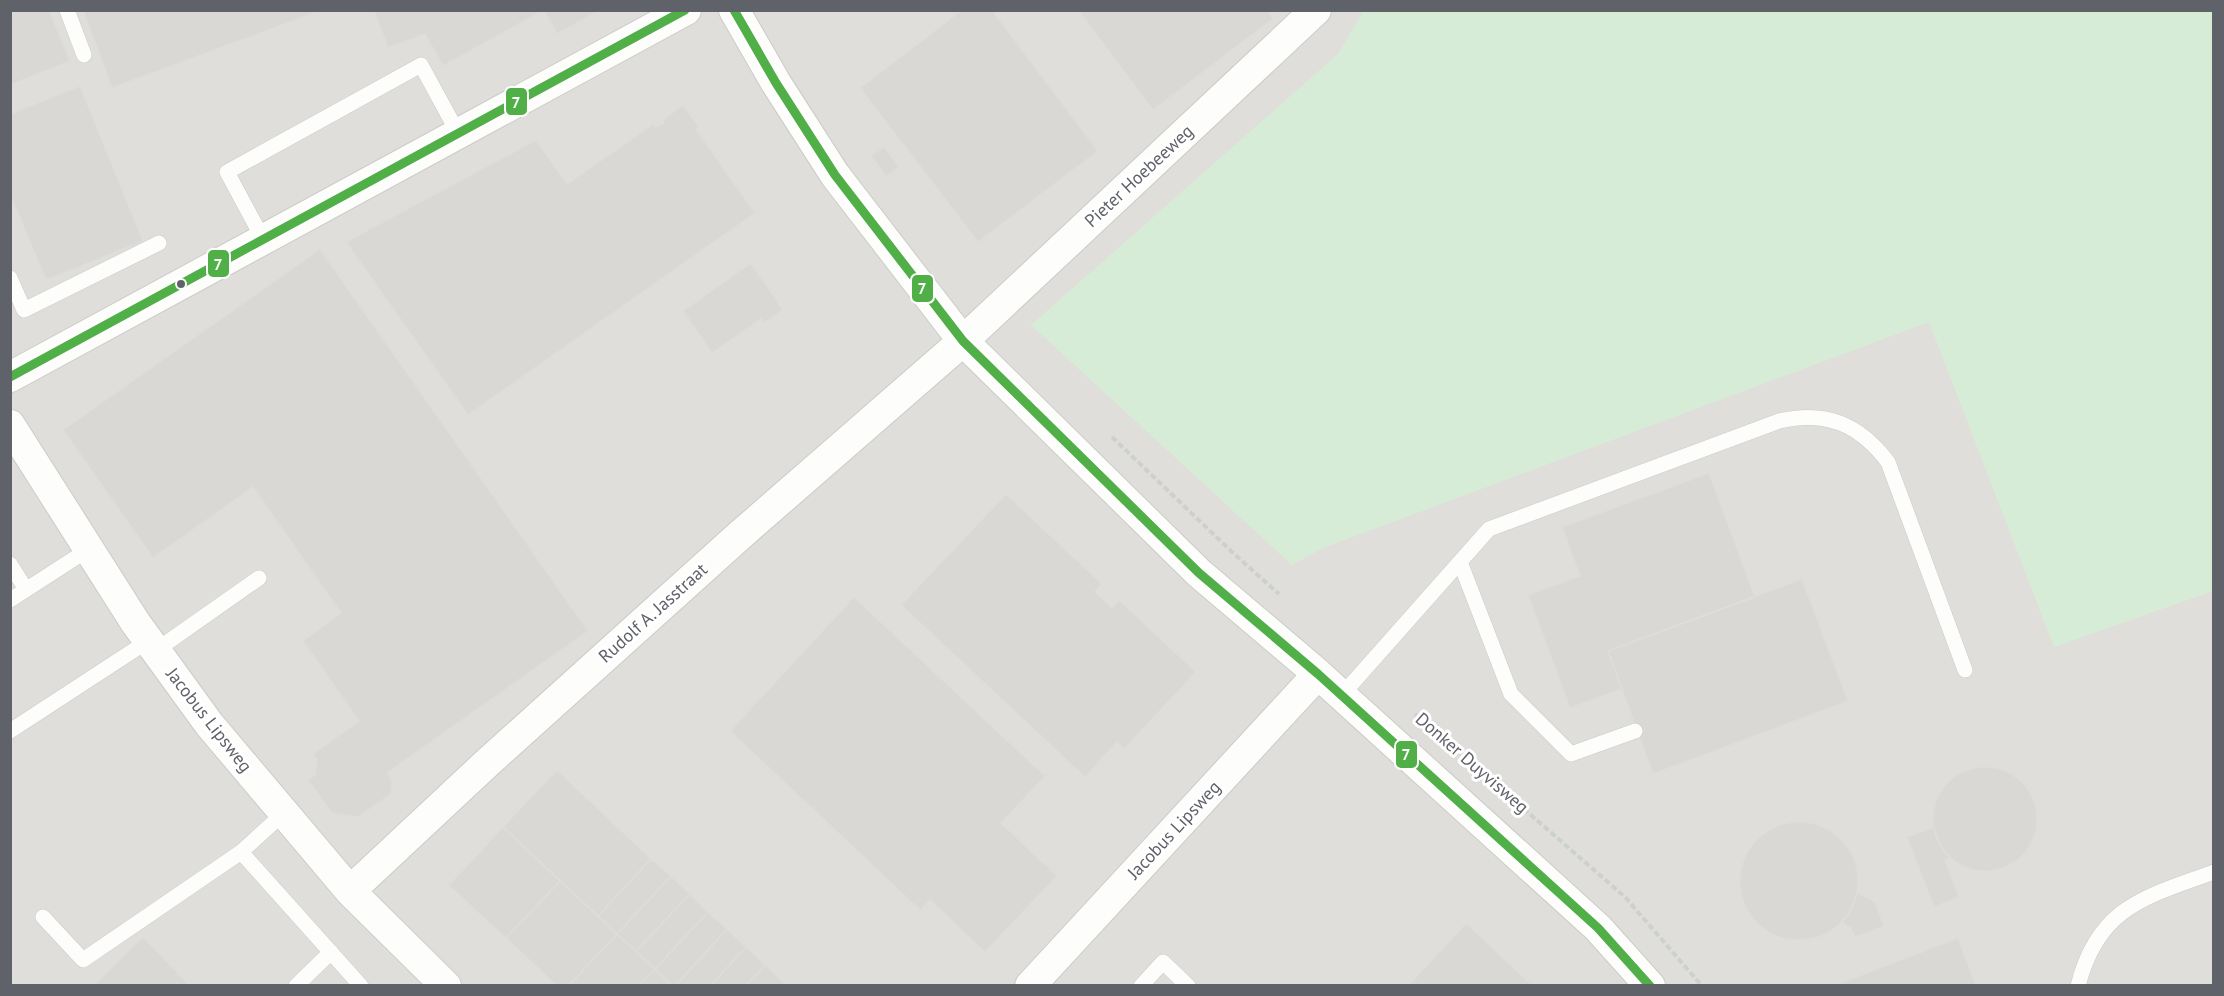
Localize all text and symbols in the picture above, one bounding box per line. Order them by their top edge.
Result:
line badge: 7 [505,87,528,116]
text: 7 [511,92,521,112]
street label: Pieter Hoebeeweg [1080,119,1198,232]
line badge: 7 [207,249,230,278]
text: 7 [213,254,223,274]
line badge: 7 [911,274,934,303]
unlabelled marker [175,278,187,290]
text: 7 [917,278,927,298]
street label: Rudolf A. Jasstraat [593,558,712,668]
street label: Jacobus Lipsweg [161,662,257,777]
street label: Donker Duyvisweg [1411,707,1534,818]
line badge: 7 [1395,740,1418,769]
text: 7 [1401,744,1411,764]
street label: Jacobus Lipsweg [1121,776,1225,884]

